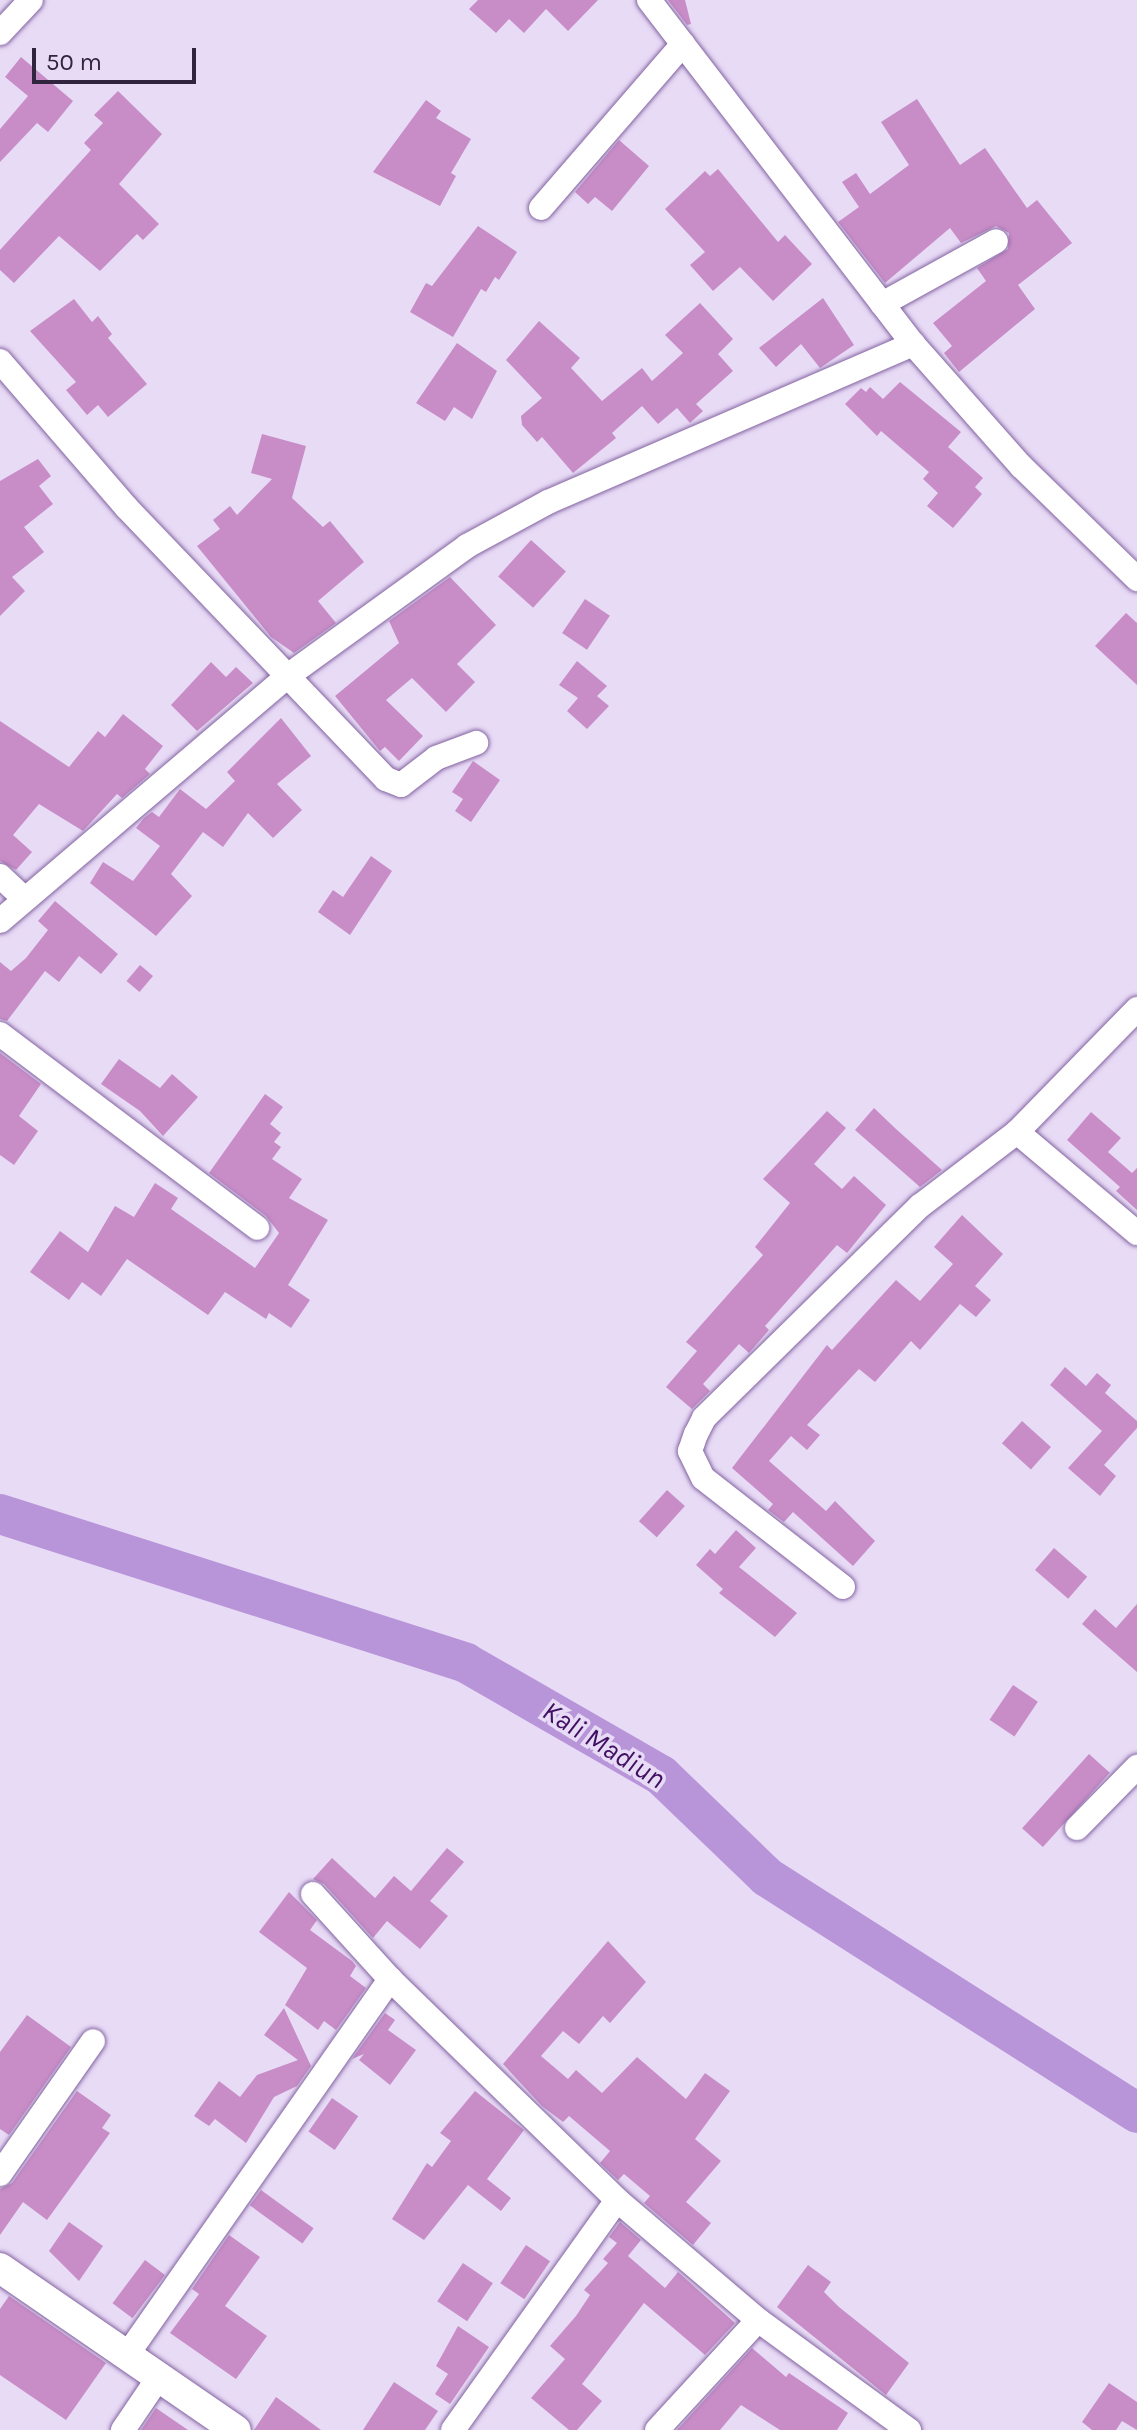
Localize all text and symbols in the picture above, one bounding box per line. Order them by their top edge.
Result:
scale bar [36,32,200,82]
text: 50 m [46,48,102,76]
water label: Kali Madiun [536,1694,672,1796]

